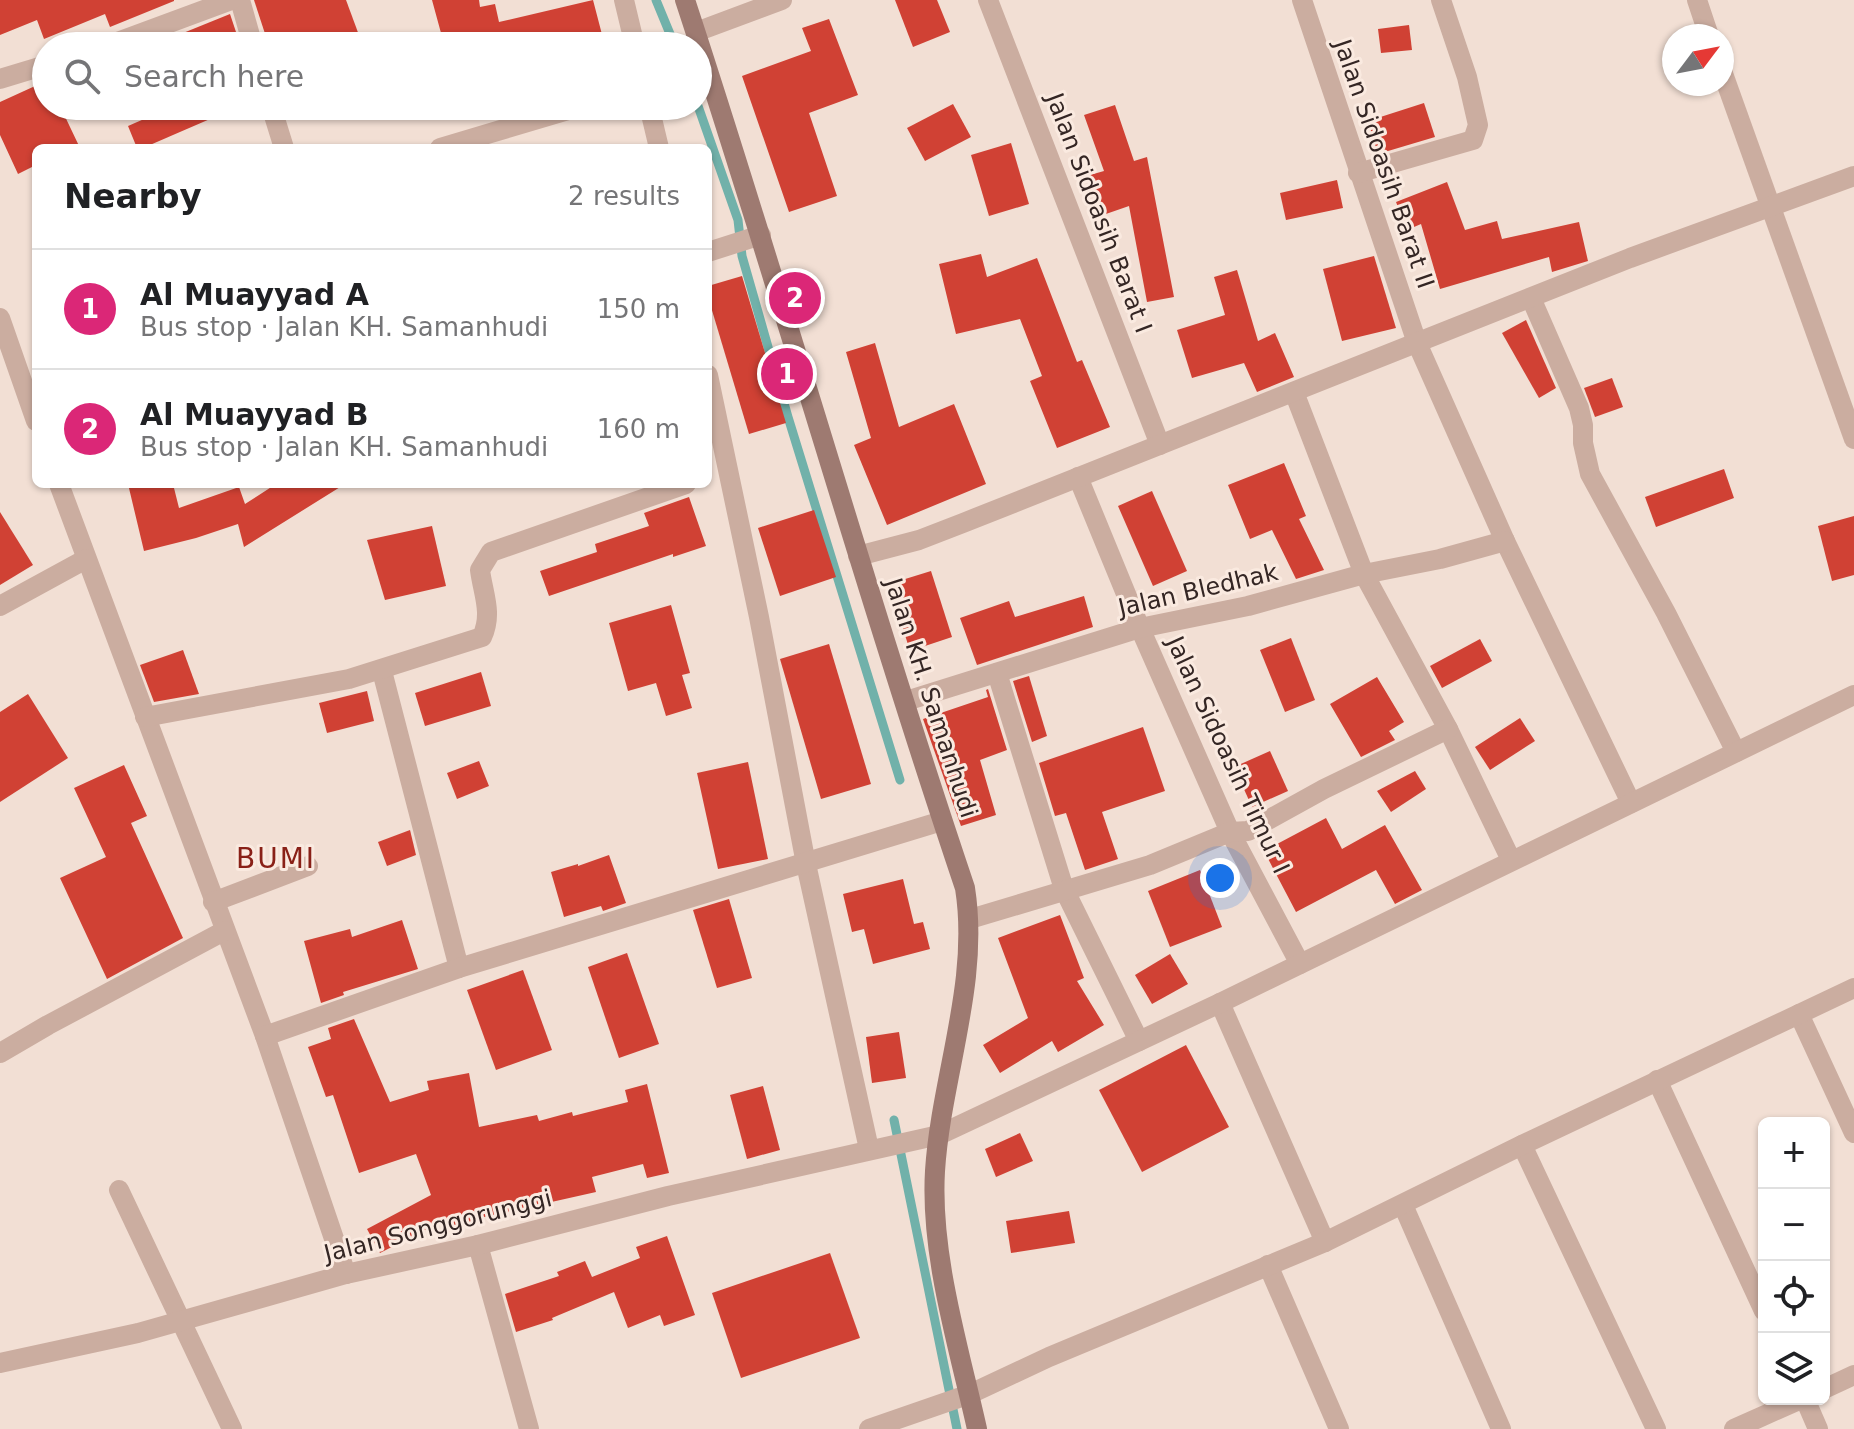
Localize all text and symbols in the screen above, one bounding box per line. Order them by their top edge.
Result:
north arrow [1662,24,1734,96]
search box [32,32,712,120]
street label: Jalan Sidoasih Barat II [1328,34,1440,292]
icon: search [60,54,104,98]
text: Search here [124,59,304,94]
street label: Jalan Sidoasih Barat I [1040,87,1158,337]
text: Nearby [64,176,202,216]
text: 2 results [568,181,680,211]
pin: 2 [769,268,821,328]
text: Al Muayyad A [140,277,369,312]
text: 1 [81,294,99,324]
text: 150 m [597,294,680,324]
text: Bus stop · Jalan KH. Samanhudi [140,312,548,342]
pin: 1 [761,344,813,404]
text: Al Muayyad B [140,397,369,432]
text: 2 [81,414,99,444]
text: 160 m [597,414,680,444]
text: Bus stop · Jalan KH. Samanhudi [140,432,548,462]
street label: Jalan Bledhak [1114,558,1281,622]
street label: Jalan KH. Samanhudi [878,573,983,821]
street label: Jalan Sidoasih Timur I [1160,630,1295,878]
district label: BUMI [236,842,316,875]
your location [1200,858,1240,898]
map controls [1758,1117,1830,1405]
button: + [1758,1117,1830,1189]
street label: Jalan Songgorunggi [319,1184,555,1268]
button: − [1758,1189,1830,1261]
button: locate [1758,1261,1830,1333]
button: layers [1758,1333,1830,1405]

